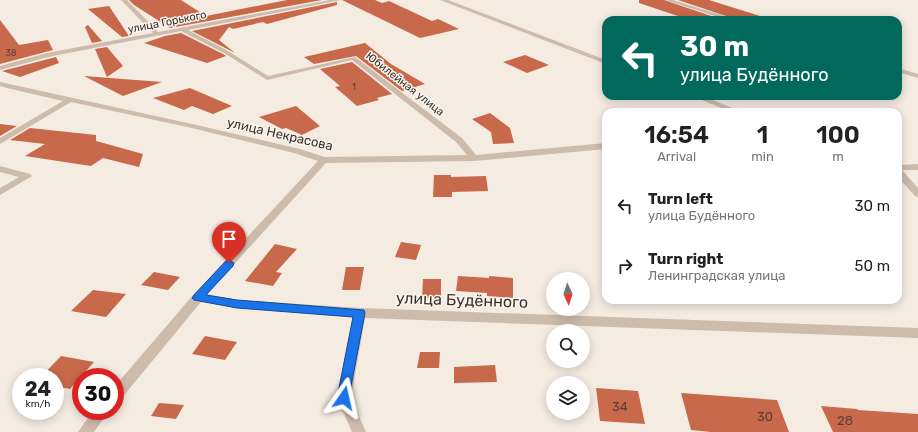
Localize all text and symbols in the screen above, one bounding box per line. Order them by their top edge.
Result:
street label: улица Горького [127,8,207,36]
text: 30 m [680,30,749,63]
icon: left [614,32,666,84]
house number: 38 [5,48,17,58]
street label: Юбилейная улица [363,49,447,119]
text: улица Будённого [680,64,829,86]
house number: 1 [352,82,356,92]
street label: улица Некрасова [226,115,334,153]
text: 16:54 [644,121,709,149]
text: 1 [757,121,768,149]
text: 100 [816,121,860,149]
text: Arrival [657,149,696,164]
text: min [751,149,774,164]
text: m [832,149,844,164]
text: Turn left [648,190,713,208]
icon: left [614,195,636,217]
text: 30 m [854,197,890,215]
text: улица Будённого [648,208,755,223]
pin [212,222,246,263]
icon: arrive [218,228,240,250]
text: Turn right [648,250,723,268]
icon: right [614,255,636,277]
text: 50 m [855,257,890,275]
text: Ленинградская улица [648,268,786,283]
north arrow [546,272,590,316]
map controls [546,272,590,420]
street label: улица Будённого [396,288,528,312]
button: search [546,324,590,368]
speed limit sign: 30 [72,368,124,420]
button: layers [546,376,590,420]
text: 24 [25,377,51,401]
position arrow [323,377,365,419]
text: km/h [26,398,50,410]
house number: 34 [612,399,628,414]
house number: 30 [757,409,773,424]
house number: 28 [837,413,853,428]

